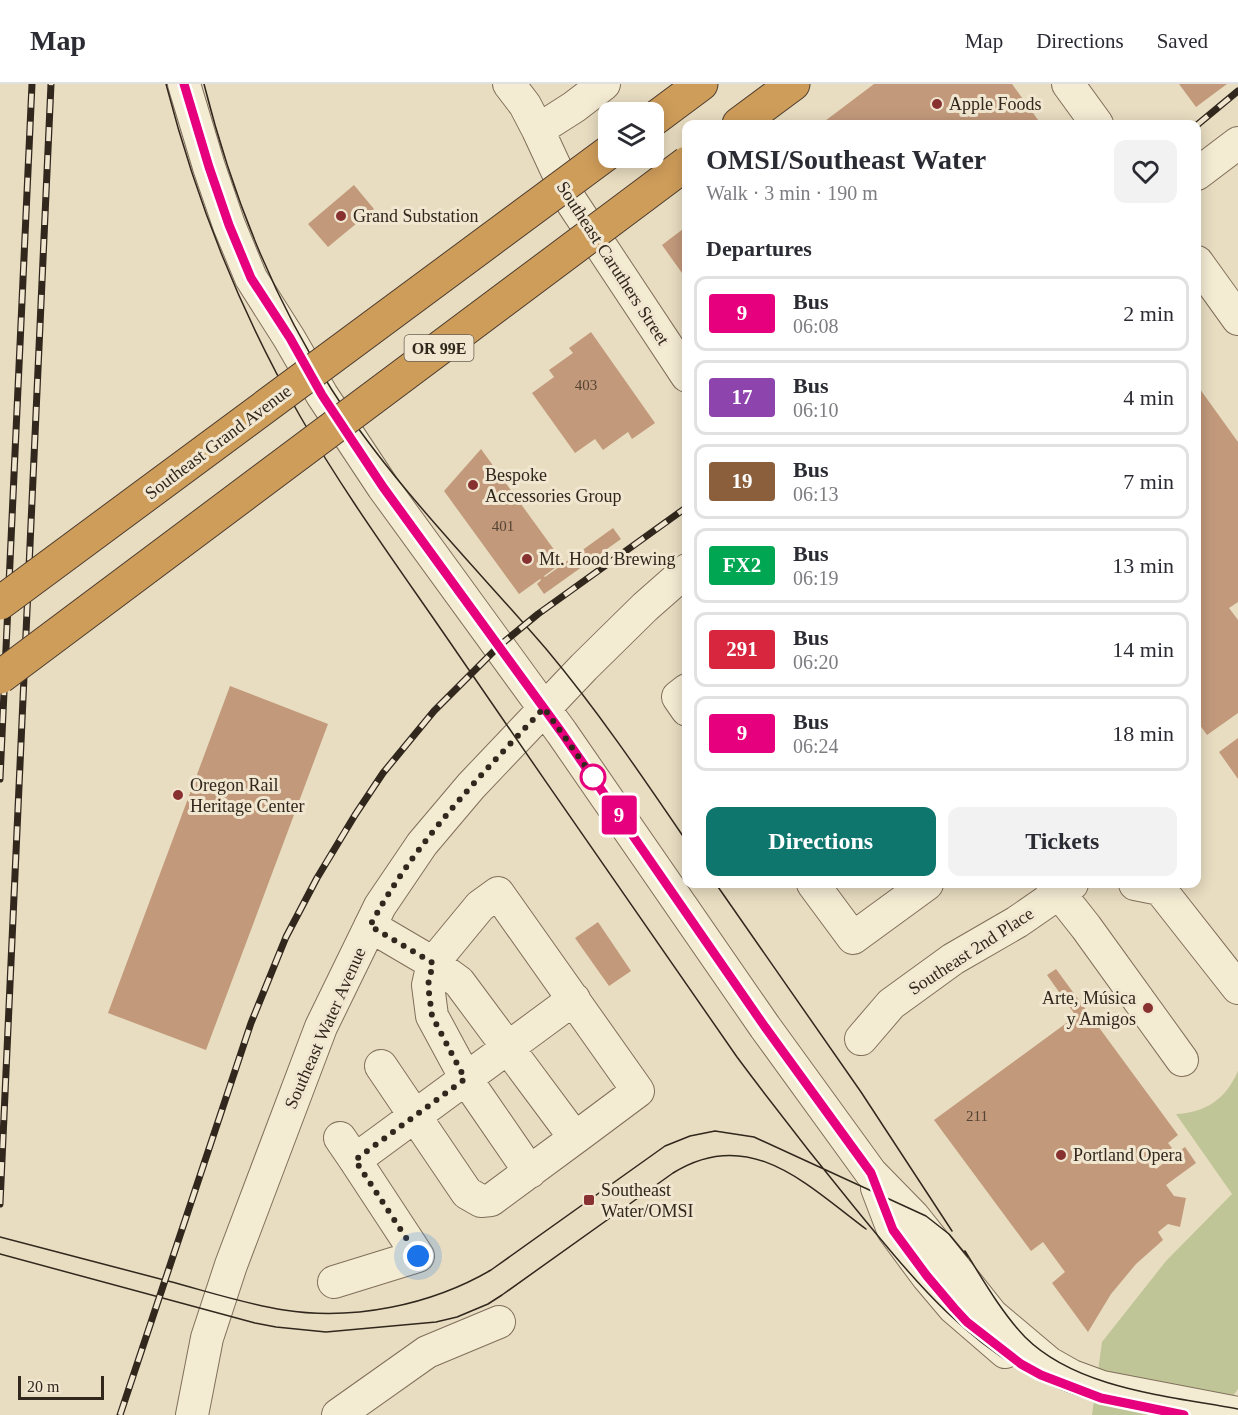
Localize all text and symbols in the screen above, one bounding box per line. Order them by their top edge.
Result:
text: Map [30,25,86,56]
text: Map [965,29,1003,53]
text: Directions [1036,29,1124,53]
text: Saved [1157,29,1208,53]
place label: Apple Foods [949,94,1042,114]
marker: Apple Foods [930,97,944,111]
map controls [598,102,664,168]
button: layers [598,102,664,168]
button: heart [1114,140,1177,203]
text: OMSI/Southeast Water [706,144,986,175]
street label: Southeast Caruthers Street [553,177,673,349]
text: Walk · 3 min · 190 m [706,182,878,204]
place label: Grand Substation [353,206,479,226]
marker: Grand Substation [334,209,348,223]
text: Departures [706,236,812,261]
text: Bus [793,289,828,314]
text: 9 [737,301,747,325]
text: 2 min [1123,301,1174,326]
text: 06:08 [793,315,839,337]
road number: OR 99E [404,335,474,361]
text: Bus [793,373,828,398]
house number: 403 [575,377,597,393]
street label: Southeast Grand Avenue [141,381,295,503]
text: 17 [732,385,753,409]
text: 4 min [1123,385,1174,410]
text: 06:10 [793,399,839,421]
text: Bus [793,457,828,482]
place label: Bespoke Accessories Group [485,465,621,506]
text: 19 [732,469,753,493]
text: 7 min [1123,469,1174,494]
marker: Bespoke Accessories Group [466,478,480,492]
text: 06:13 [793,483,839,505]
house number: 401 [492,518,514,534]
text: Bus [793,541,828,566]
place label: Mt. Hood Brewing [539,549,676,569]
marker: Mt. Hood Brewing [520,552,534,566]
text: FX2 [723,553,761,577]
text: 13 min [1112,553,1174,578]
text: 06:19 [793,567,839,589]
text: Bus [793,625,828,650]
text: 291 [726,637,758,661]
text: 14 min [1112,637,1174,662]
text: 06:20 [793,651,839,673]
text: Bus [793,709,828,734]
text: 9 [737,721,747,745]
text: 18 min [1112,721,1174,746]
text: 06:24 [793,735,839,757]
unlabelled marker [580,764,606,790]
place label: Oregon Rail Heritage Center [190,775,304,816]
marker: Oregon Rail Heritage Center [171,788,185,802]
line badge: 9 [600,796,638,834]
text: 9 [614,803,624,827]
button: Directions [706,807,936,876]
button: Tickets [948,807,1177,876]
street label: Southeast 2nd Place [905,903,1037,999]
street label: Southeast Water Avenue [280,944,370,1112]
place label: Arte, Música y Amigos [1042,988,1136,1029]
marker: Arte, Música y Amigos [1141,1001,1155,1015]
house number: 211 [966,1108,988,1124]
place label: Portland Opera [1073,1145,1182,1165]
marker: Portland Opera [1054,1148,1068,1162]
place label: Southeast Water/OMSI [601,1180,694,1221]
marker: Southeast Water/OMSI [582,1193,596,1207]
your location [403,1241,433,1271]
scale bar [18,1373,104,1400]
text: 20 m [27,1378,59,1395]

